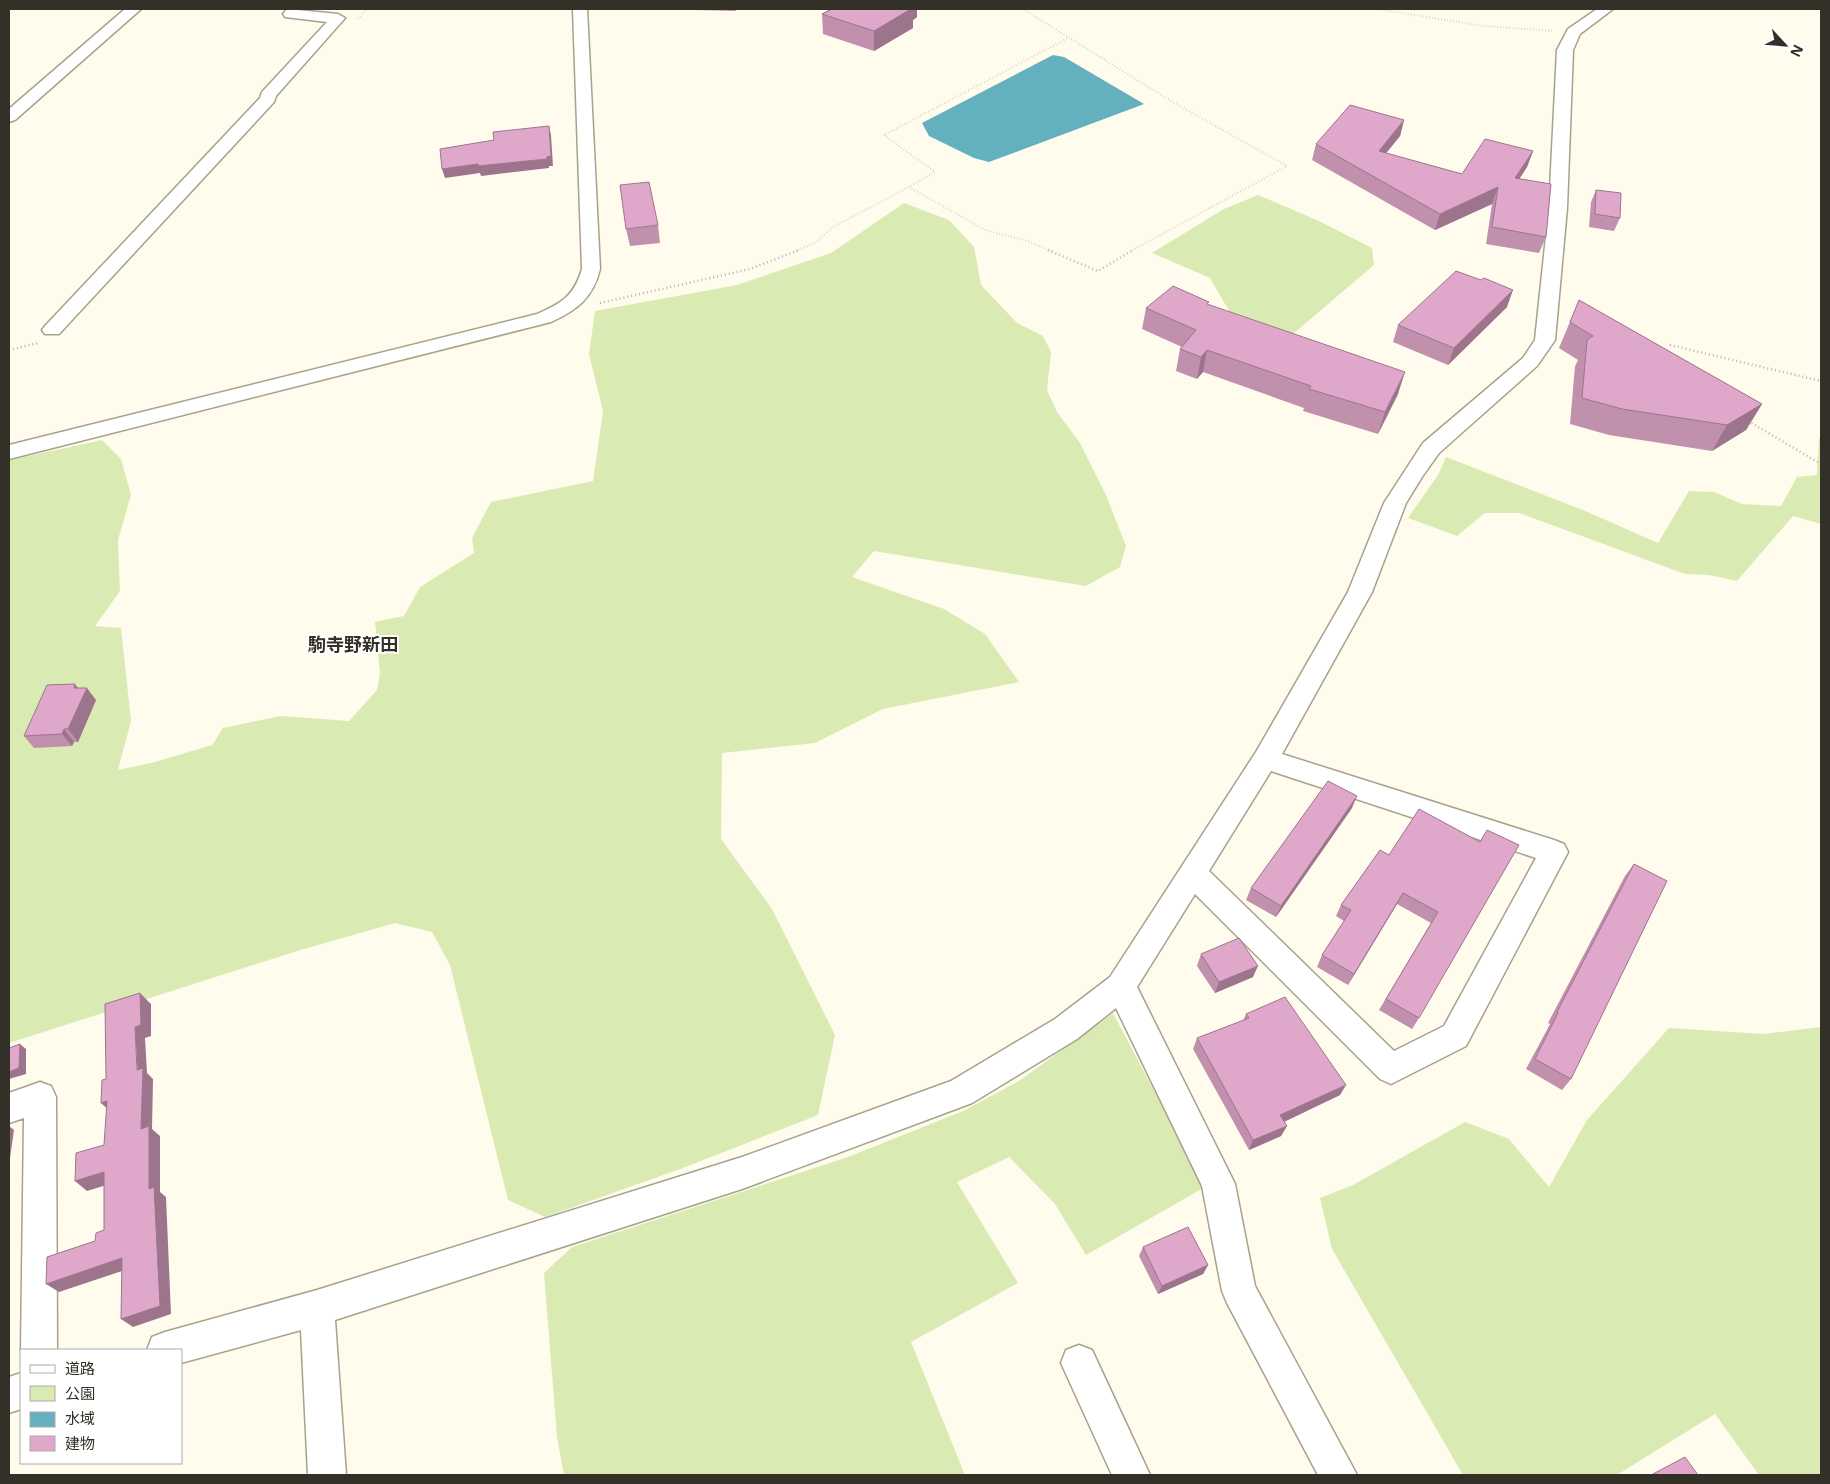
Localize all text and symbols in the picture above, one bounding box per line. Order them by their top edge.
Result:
north arrow [1760,20,1810,70]
text: N [1786,42,1808,60]
district label: 駒寺野新田 [308,632,398,656]
legend [20,1349,182,1464]
text: 道路 [65,1358,95,1378]
text: 公園 [65,1383,95,1403]
text: 水域 [65,1408,95,1428]
text: 建物 [65,1433,95,1453]

